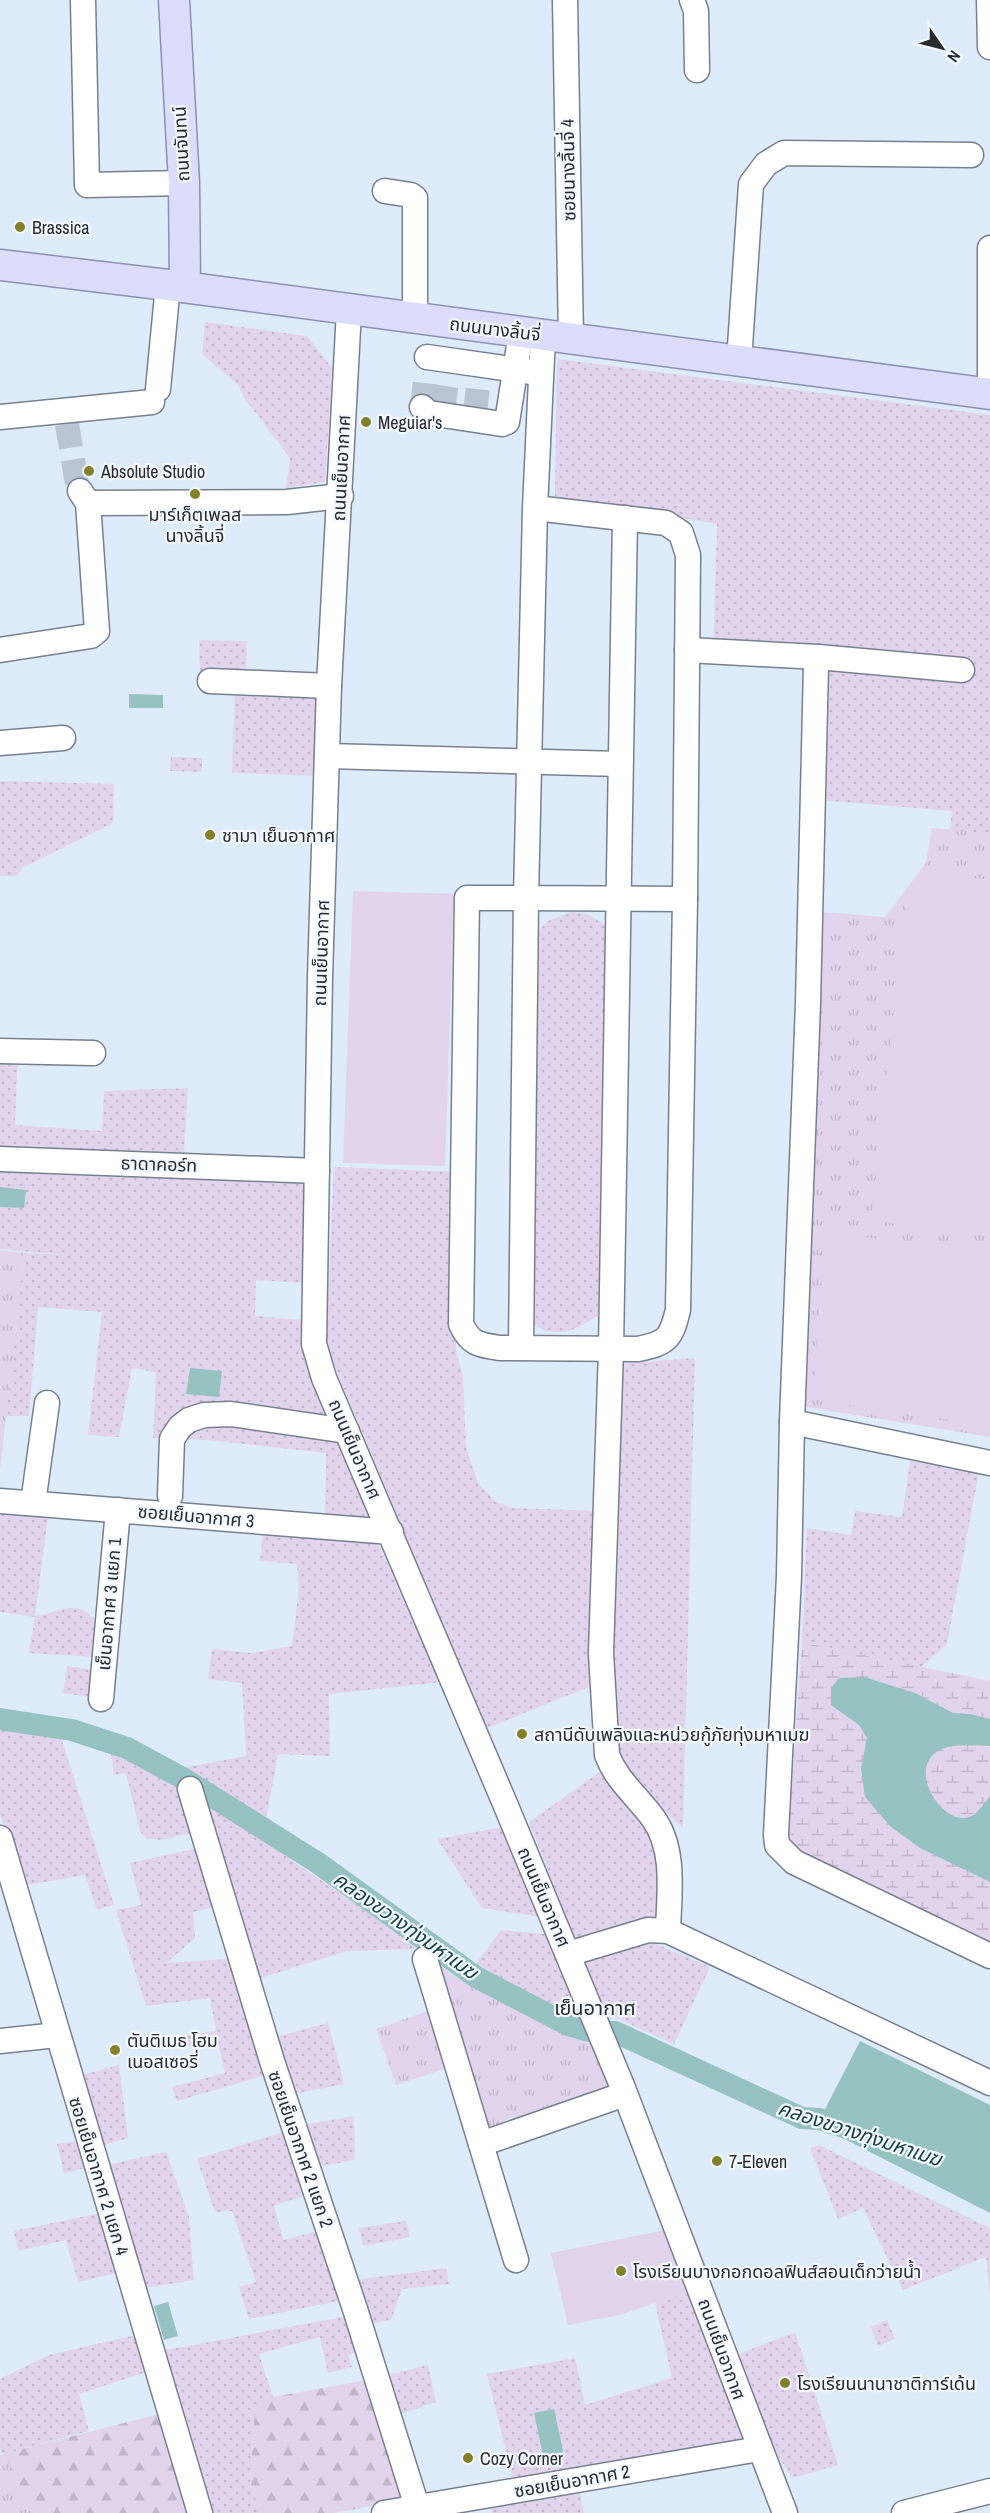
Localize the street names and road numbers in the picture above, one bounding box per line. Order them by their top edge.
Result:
street label: ถนนจันทน์ [167,106,195,182]
street label: ซอยนางลิ้นจี่ 4 [555,119,581,221]
street label: ถนนนางลิ้นจี่ [448,311,542,347]
street label: ถนนเย็นอากาศ [326,414,356,522]
street label: ถนนเย็นอากาศ [307,899,335,1007]
street label: ธาดาคอร์ท [120,1150,198,1178]
street label: ถนนเย็นอากาศ [323,1395,387,1503]
street label: ซอยเย็นอากาศ 3 [137,1498,255,1534]
street label: เย็นอากาศ 3 แยก 1 [91,1536,127,1672]
street label: ถนนเย็นอากาศ [512,1843,576,1951]
street label: ซอยเย็นอากาศ 2 แยก 2 [262,2067,340,2231]
street label: ซอยเย็นอากาศ 2 แยก 4 [63,2094,135,2258]
street label: ถนนเย็นอากาศ [692,2295,752,2403]
street label: ซอยเย็นอากาศ 2 [512,2459,632,2503]

